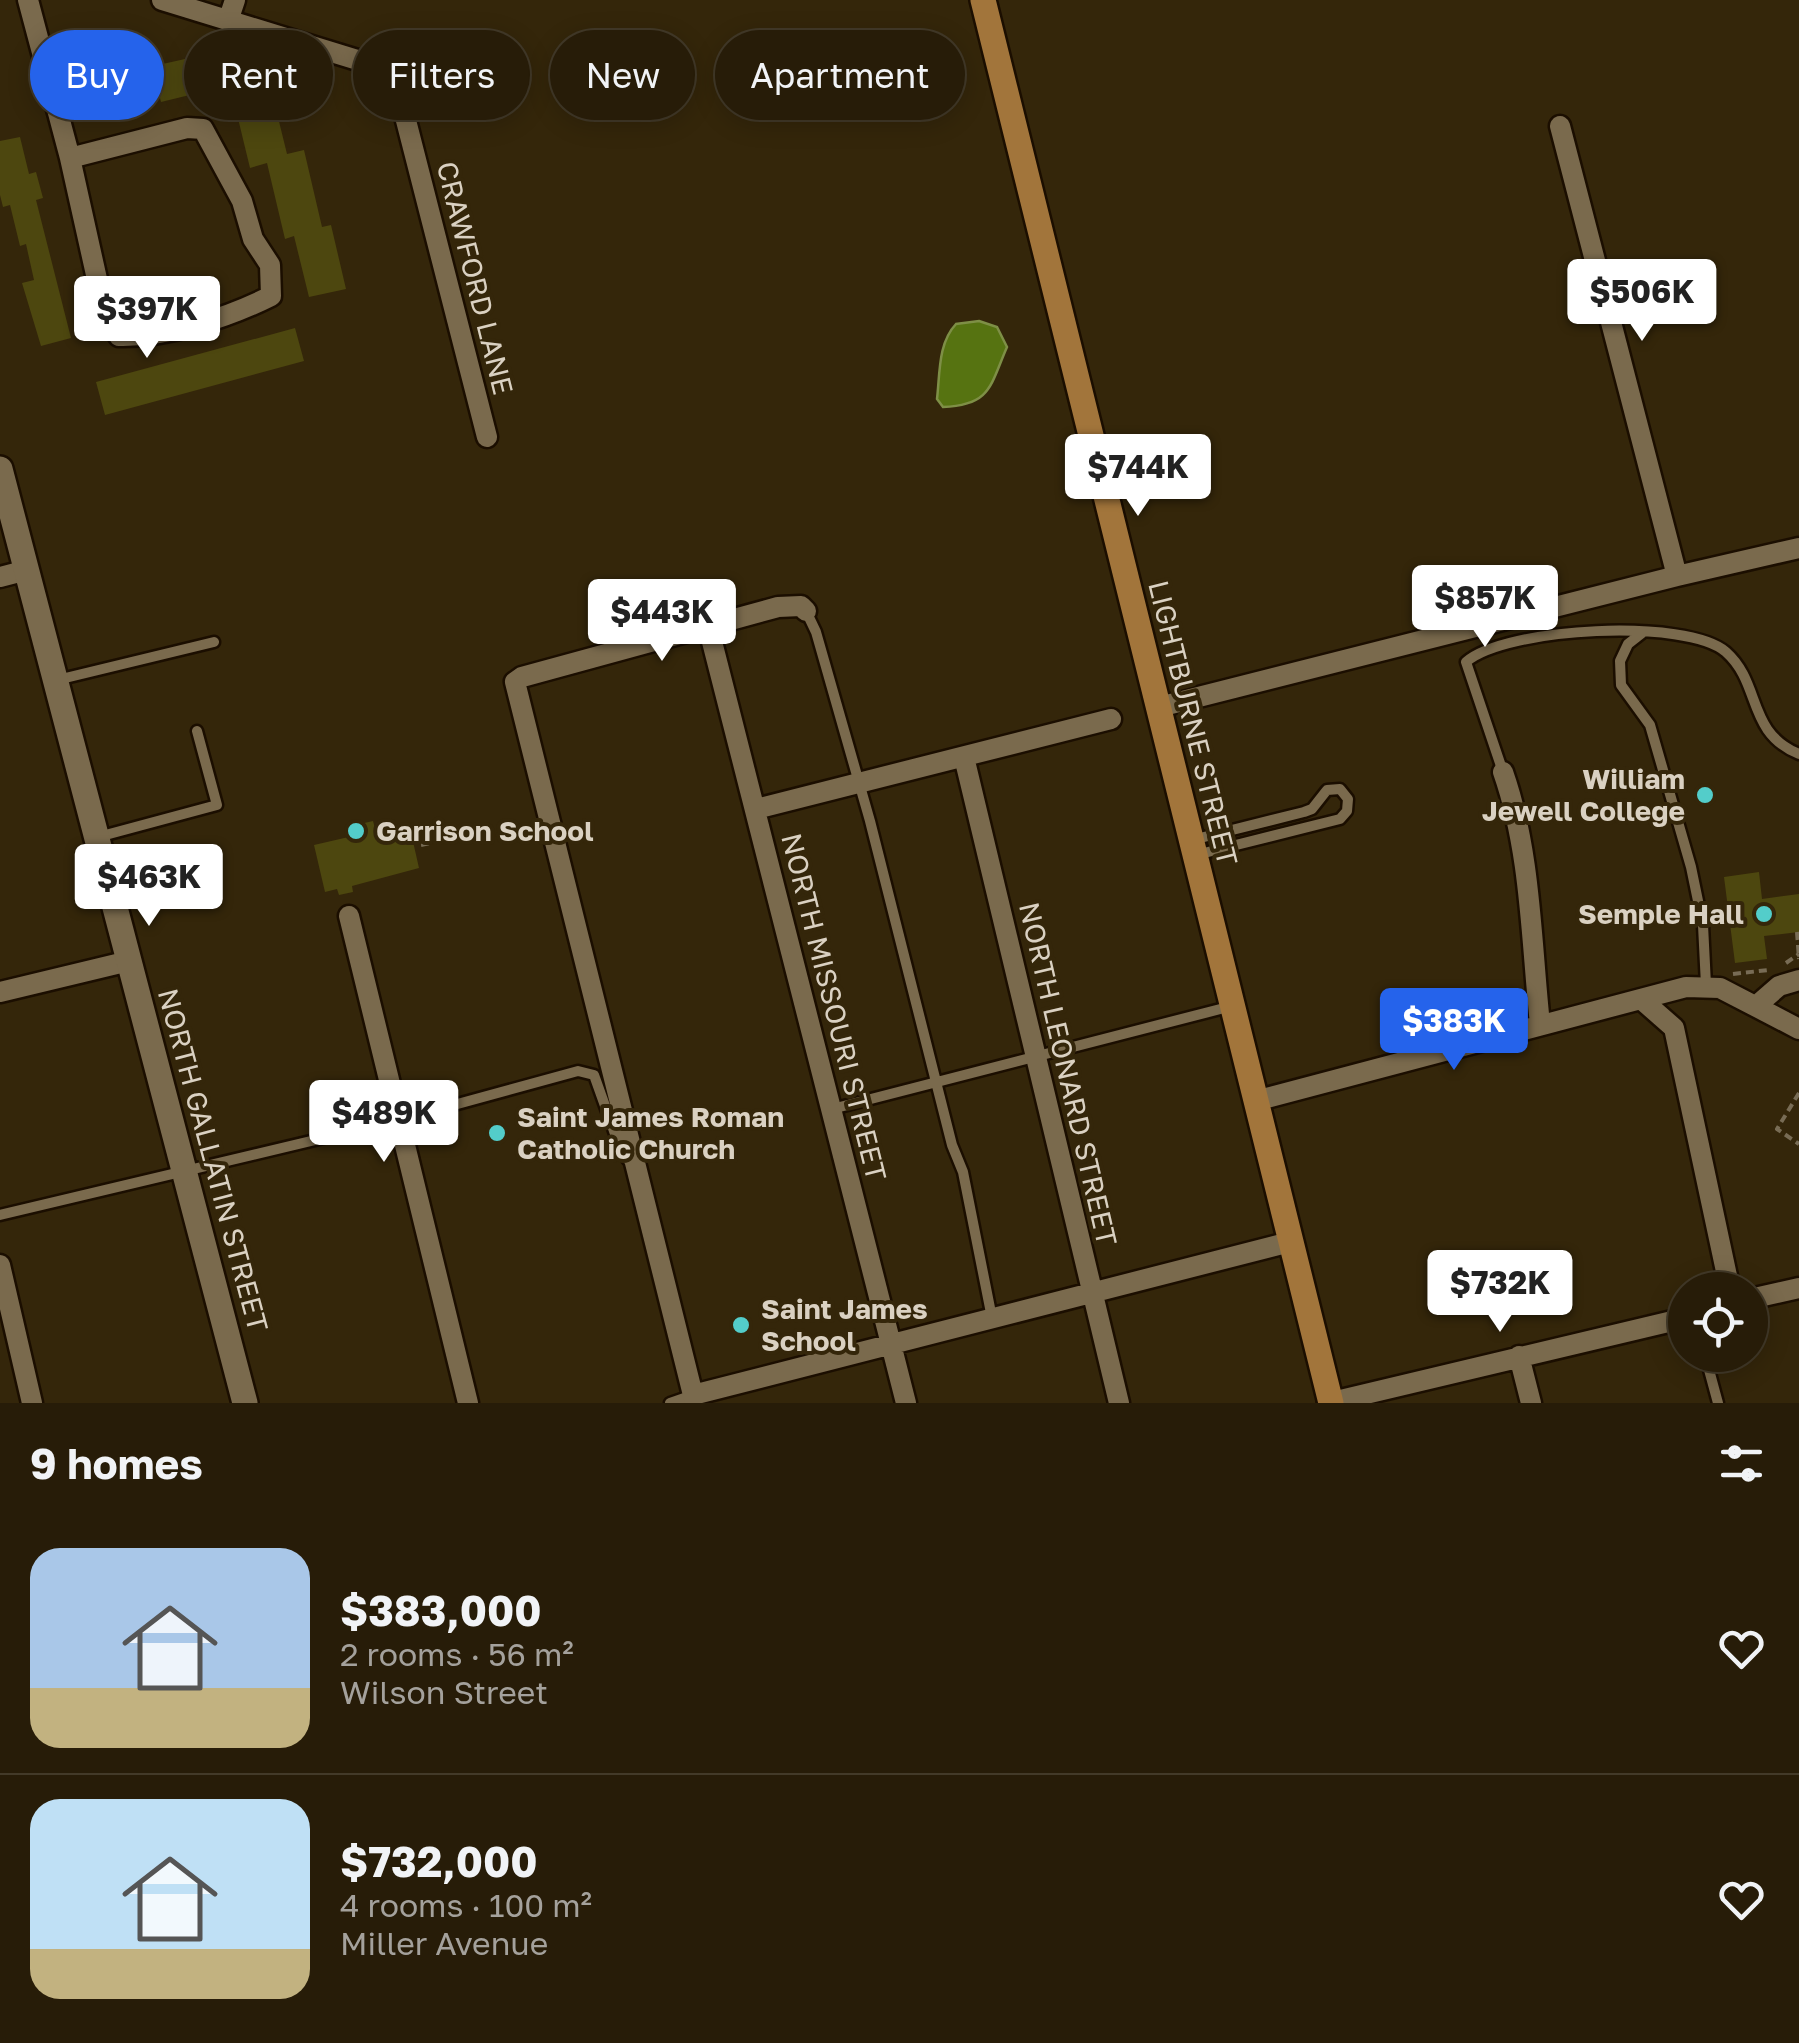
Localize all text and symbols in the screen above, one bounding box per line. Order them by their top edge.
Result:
chip: Buy [30,30,164,120]
chip: Rent [184,30,333,120]
chip: Filters [353,30,530,120]
chip: New [550,30,695,120]
chip: Apartment [715,30,965,120]
street label: CRAWFORD LANE [431,158,520,398]
pin: $506K [1572,259,1712,344]
text: $506K [1589,272,1695,310]
pin: $397K [77,276,217,361]
text: $397K [96,289,198,327]
pin: $744K [1068,434,1208,519]
text: $744K [1087,447,1189,485]
pin: $857K [1415,565,1555,650]
street label: LIGHTBURNE STREET [1142,577,1245,869]
text: $857K [1434,578,1536,616]
pin: $443K [592,579,732,664]
text: $443K [610,592,714,630]
place label: William Jewell College [1482,762,1685,827]
marker: William Jewell College [1694,784,1716,806]
place label: Garrison School [376,814,594,847]
marker: Garrison School [345,820,367,842]
street label: NORTH MISSOURI STREET [775,830,894,1184]
pin: $463K [79,844,219,929]
text: $463K [97,857,201,895]
place label: Semple Hall [1578,897,1744,930]
street label: NORTH LEONARD STREET [1013,899,1124,1249]
marker: Semple Hall [1753,903,1775,925]
street label: NORTH GALLATIN STREET [152,985,275,1335]
pin: $383K [1384,988,1524,1073]
text: $383K [1402,1001,1506,1039]
pin: $489K [314,1080,454,1165]
text: $489K [331,1093,437,1131]
place label: Saint James Roman Catholic Church [517,1100,784,1165]
marker: Saint James Roman Catholic Church [486,1122,508,1144]
pin: $732K [1430,1250,1570,1335]
text: $732K [1449,1263,1551,1301]
map controls [1668,1272,1768,1372]
button: locate [1668,1272,1768,1372]
place label: Saint James School [761,1292,928,1357]
marker: Saint James School [730,1314,752,1336]
icon: filters [1714,1436,1769,1491]
text: 9 homes [30,1438,203,1488]
text: $383,000 [340,1585,542,1635]
icon: home [110,1588,230,1708]
icon: heart [1714,1621,1769,1676]
text: 2 rooms · 56 m² [340,1635,574,1673]
text: Wilson Street [340,1673,548,1711]
text: $732,000 [340,1836,538,1886]
icon: home [110,1839,230,1959]
icon: heart [1714,1872,1769,1927]
text: 4 rooms · 100 m² [340,1886,592,1924]
text: Miller Avenue [340,1924,548,1962]

